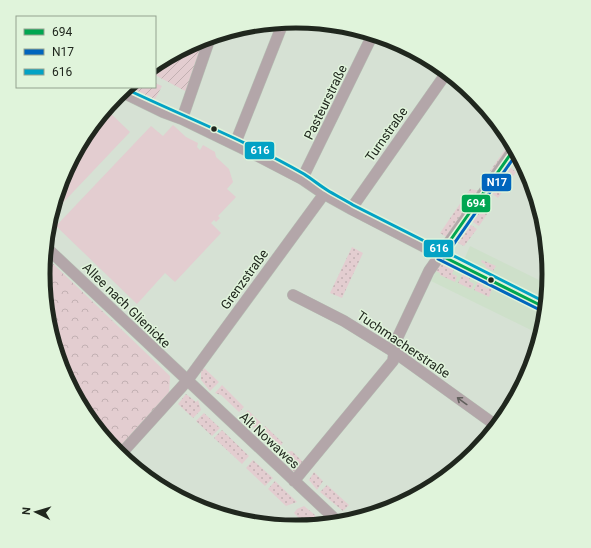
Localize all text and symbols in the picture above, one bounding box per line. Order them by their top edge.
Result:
legend [16,16,156,88]
text: 694 [52,25,72,39]
text: N17 [52,45,74,59]
street label: Pasteurstraße [301,62,350,142]
text: 616 [52,65,72,79]
street label: Turnstraße [362,104,411,164]
unlabelled marker [209,124,219,134]
line badge: 616 [244,141,275,160]
text: 616 [251,144,269,157]
line badge: N17 [481,173,512,192]
text: N17 [487,176,507,189]
line badge: 694 [461,194,491,213]
text: 694 [467,197,486,210]
line badge: 616 [423,239,454,258]
text: 616 [430,242,448,255]
street label: Grenzstraße [218,246,271,312]
street label: Allee nach Glienicke [80,260,174,351]
unlabelled marker [486,275,496,285]
street label: Tuchmacherstraße [354,308,453,381]
one-way arrow [457,397,468,405]
street label: Alt Nowawes [237,409,303,472]
north arrow [16,492,56,532]
text: N [20,507,33,516]

